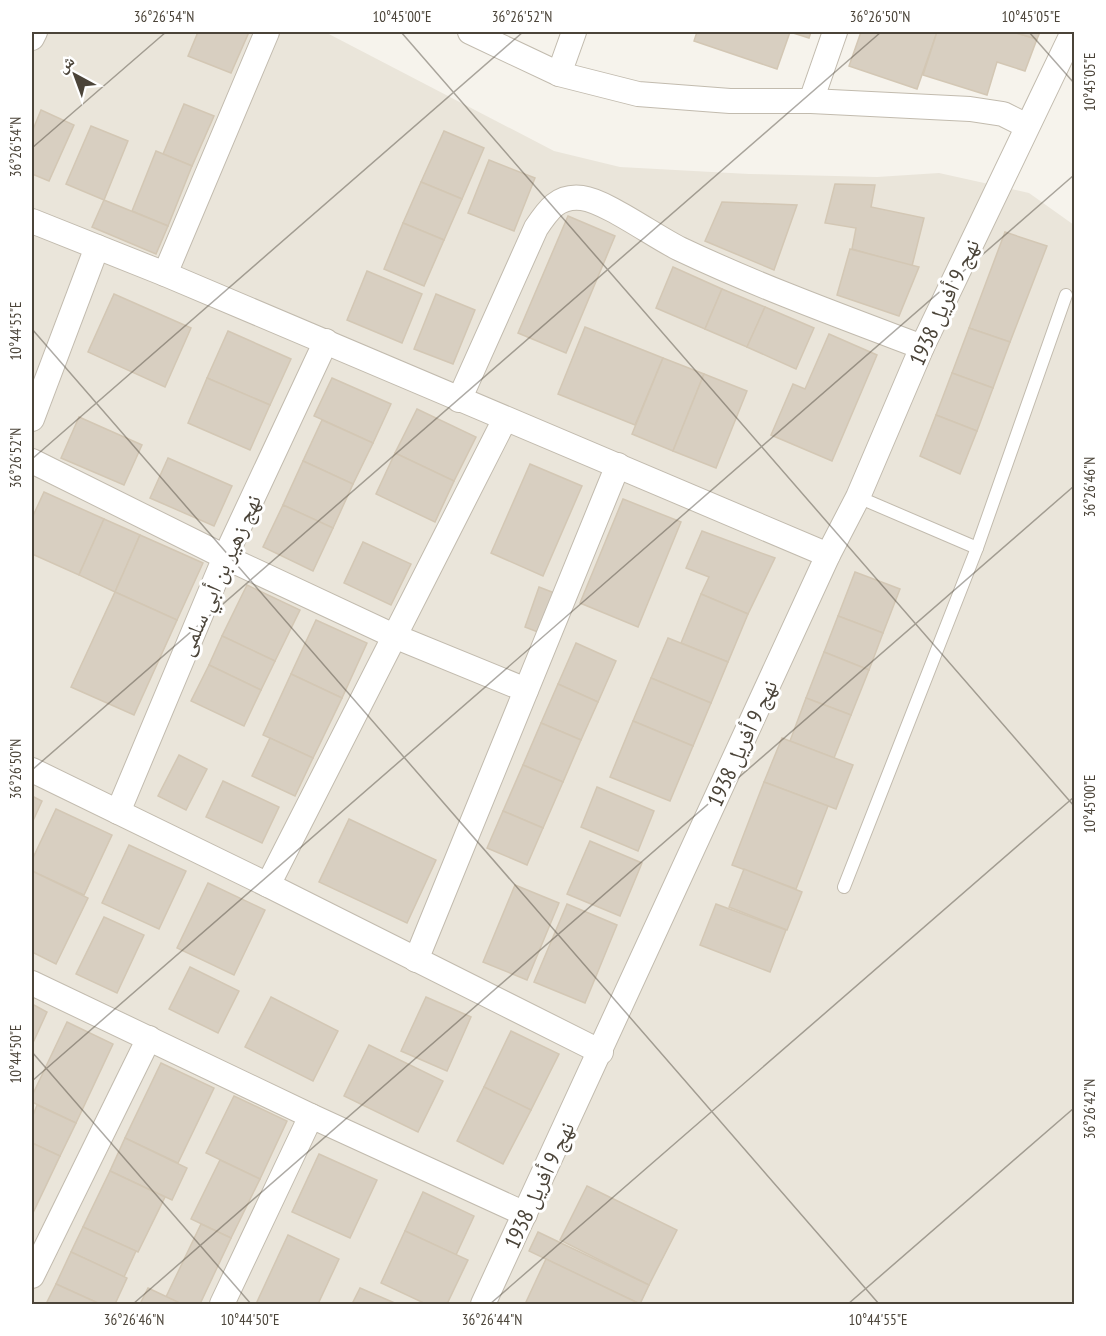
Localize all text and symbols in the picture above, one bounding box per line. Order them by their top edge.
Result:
text: 36°26'54"N [134,7,194,26]
text: 10°45'00"E [372,7,432,26]
text: 36°26'52"N [492,7,552,26]
text: 36°26'50"N [850,7,910,26]
text: 10°45'05"E [1001,7,1061,26]
north arrow [45,45,105,105]
text: ش [52,51,78,77]
text: 10°45'05"E [1080,52,1099,112]
text: 36°26'54"N [6,117,25,177]
street label: نهج 9 أفريل 1938 [902,234,986,370]
text: 10°44'55"E [6,301,25,361]
text: 36°26'52"N [6,428,25,488]
text: 36°26'46"N [1080,457,1099,517]
street label: نهج زهير بن أبي سلمى [171,490,270,661]
street label: نهج 9 أفريل 1938 [700,675,784,811]
text: 36°26'50"N [6,739,25,799]
text: 10°45'00"E [1080,774,1099,834]
text: 10°44'50"E [6,1024,25,1084]
text: 36°26'42"N [1080,1079,1099,1139]
street label: نهج 9 أفريل 1938 [497,1117,581,1253]
text: 36°26'46"N [104,1310,164,1329]
text: 10°44'50"E [220,1310,280,1329]
text: 36°26'44"N [462,1310,522,1329]
text: 10°44'55"E [848,1310,908,1329]

